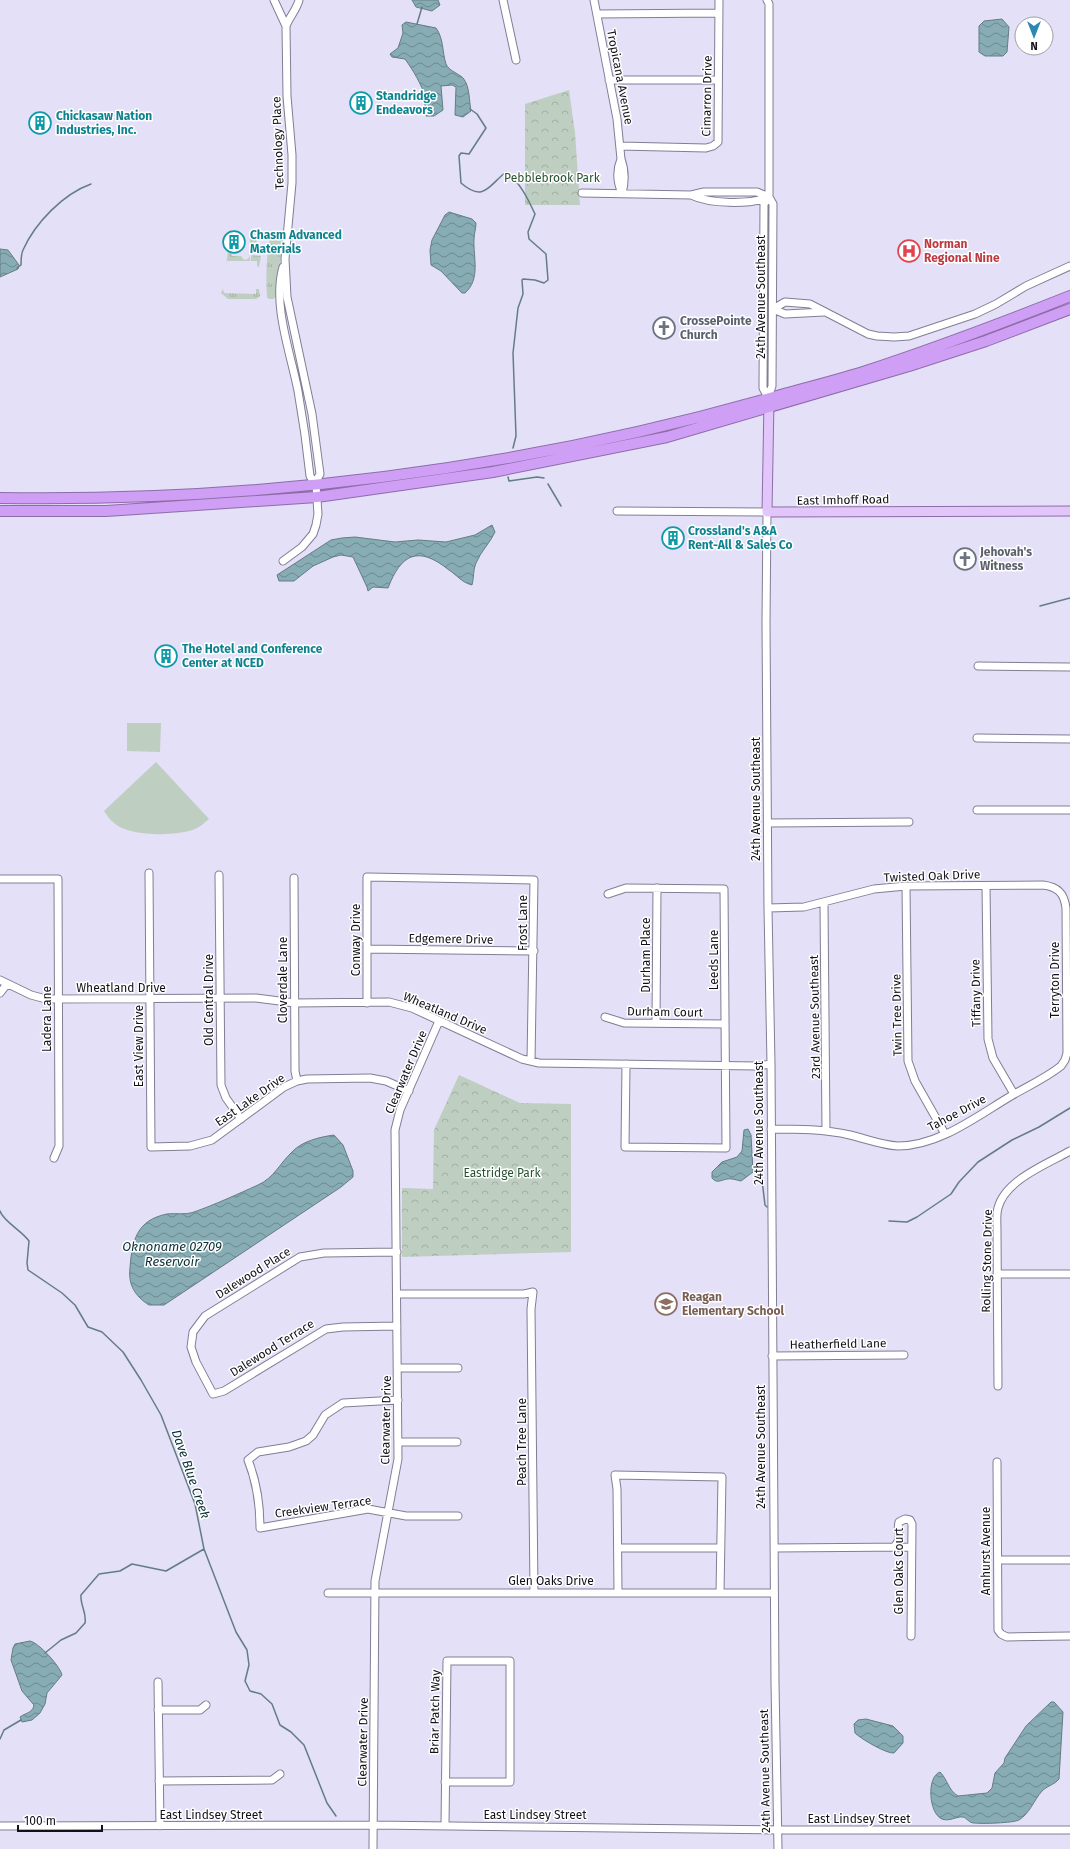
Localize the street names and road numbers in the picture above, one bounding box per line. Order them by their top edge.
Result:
street label: Tropicana Avenue [604,28,636,126]
street label: Cimarron Drive [699,55,715,137]
street label: Technology Place [269,96,287,190]
street label: 24th Avenue Southeast [754,234,768,359]
street label: East Imhoff Road [797,492,889,508]
street label: 24th Avenue Southeast [749,736,763,861]
street label: Twisted Oak Drive [883,867,981,885]
street label: Frost Lane [516,895,530,951]
street label: Conway Drive [349,904,363,976]
street label: Durham Place [639,917,653,993]
street label: Leeds Lane [707,930,721,990]
street label: Edgemere Drive [408,931,494,947]
street label: Cloverdale Lane [276,937,290,1023]
street label: Terryton Drive [1048,942,1062,1018]
street label: Old Central Drive [202,954,216,1046]
street label: 23rd Avenue Southeast [807,954,823,1079]
street label: Tiffany Drive [968,959,984,1027]
street label: Twin Tree Drive [889,974,905,1056]
street label: Wheatland Drive [76,981,166,995]
street label: Ladera Lane [40,986,54,1052]
street label: Wheatland Drive [401,989,489,1037]
street label: Durham Court [627,1004,704,1020]
street label: East View Drive [132,1005,146,1087]
street label: Clearwater Drive [382,1028,430,1116]
street label: 24th Avenue Southeast [752,1060,766,1185]
street label: East Lake Drive [212,1071,288,1129]
street label: Tahoe Drive [925,1092,989,1134]
street label: Rolling Stone Drive [979,1209,995,1313]
street label: Dalewood Place [213,1244,293,1302]
street label: Dalewood Terrace [227,1316,317,1380]
street label: Heatherfield Lane [789,1336,887,1352]
street label: Clearwater Drive [378,1375,394,1465]
street label: 24th Avenue Southeast [754,1384,768,1509]
street label: Peach Tree Lane [515,1398,529,1486]
street label: Creekview Terrace [274,1493,372,1521]
street label: Amhurst Avenue [979,1507,993,1595]
street label: Glen Oaks Court [892,1527,906,1614]
street label: Glen Oaks Drive [508,1574,594,1588]
street label: Briar Patch Way [427,1670,443,1754]
street label: Clearwater Drive [355,1697,371,1787]
street label: 24th Avenue Southeast [757,1708,773,1833]
street label: East Lindsey Street [159,1808,263,1822]
street label: East Lindsey Street [483,1808,587,1822]
street label: East Lindsey Street [807,1812,911,1826]

